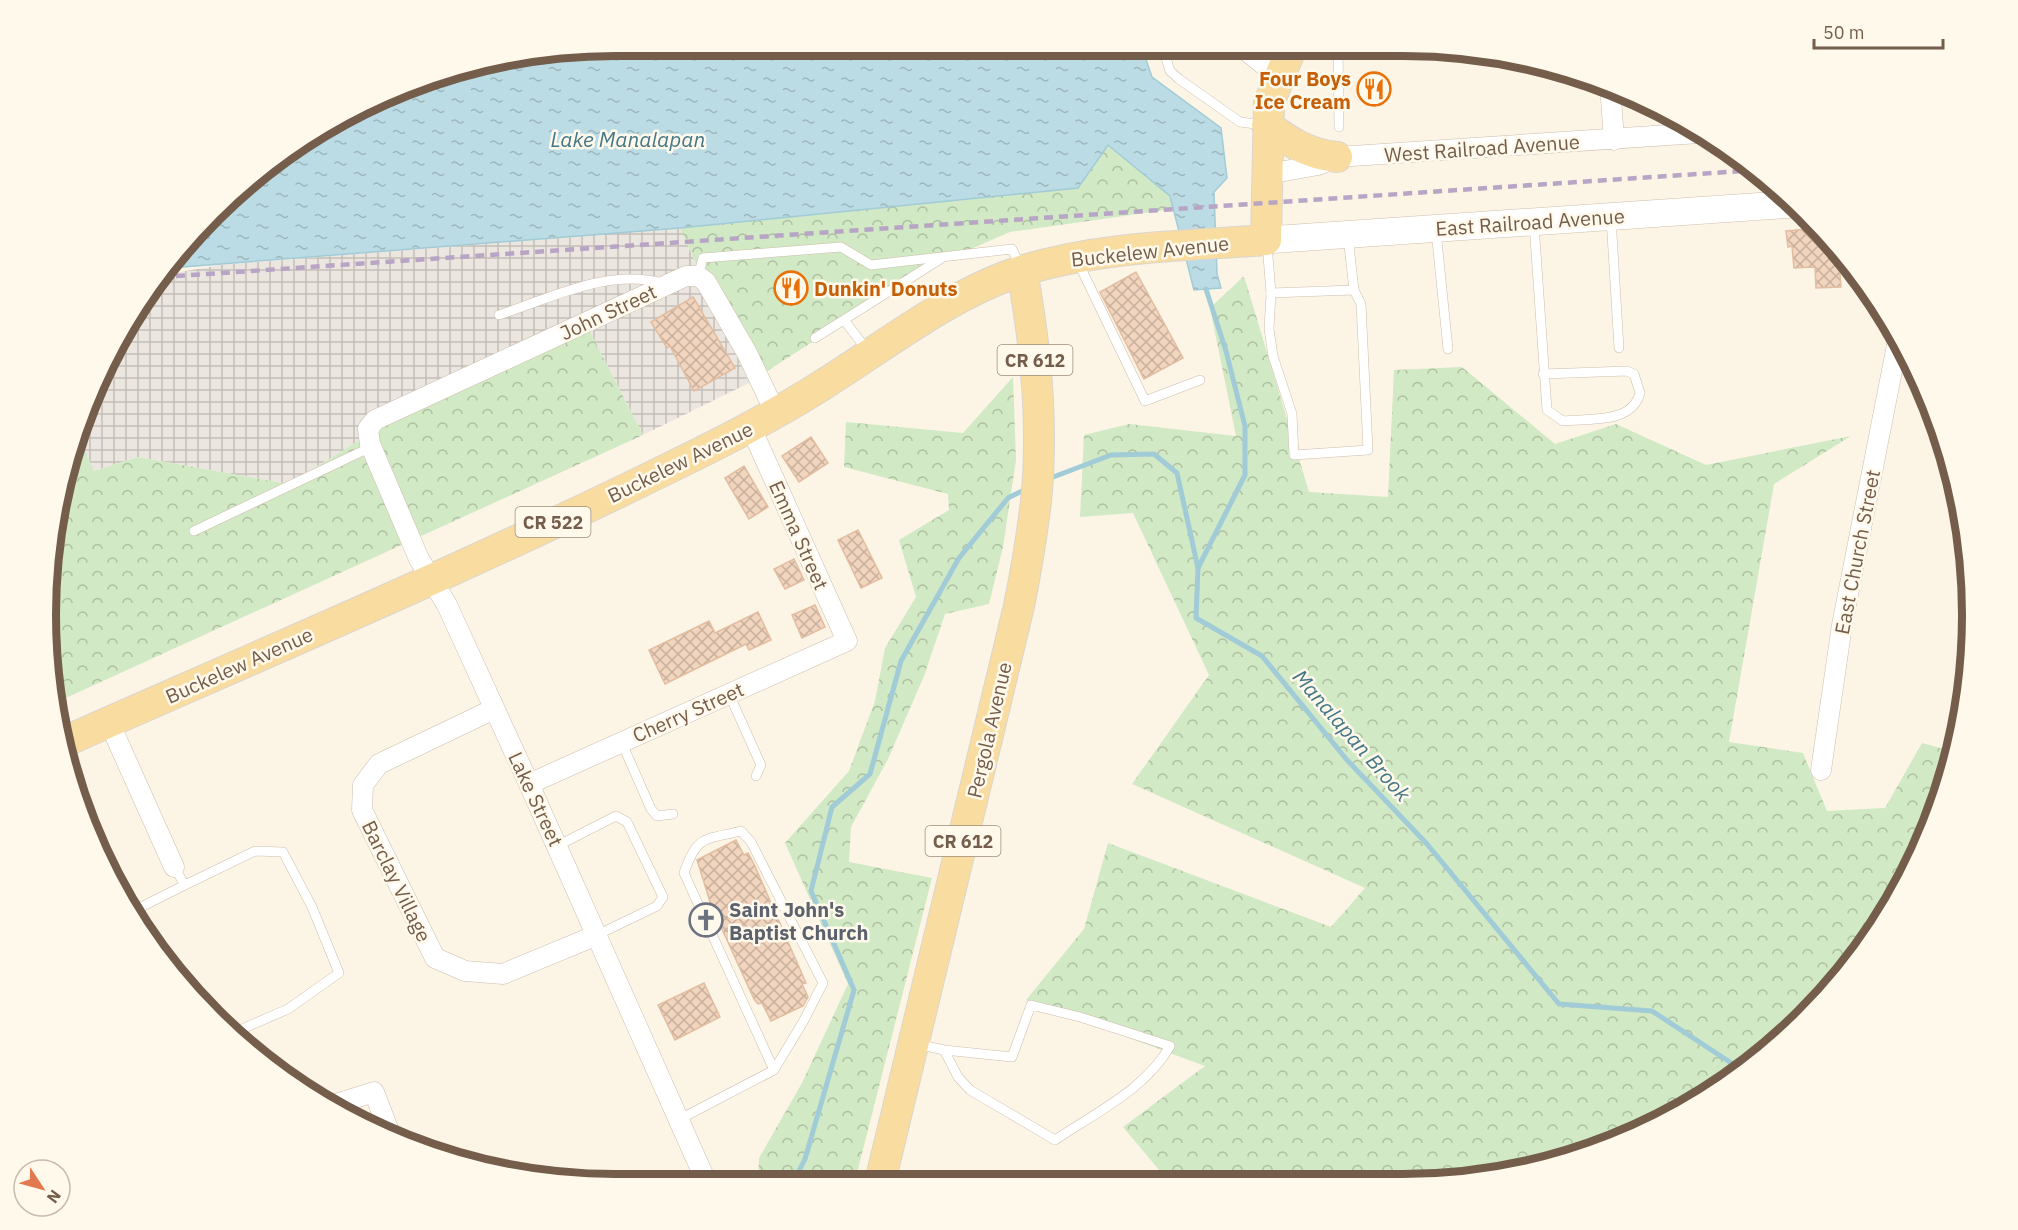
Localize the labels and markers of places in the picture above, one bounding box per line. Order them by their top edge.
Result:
place label: Four Boys Ice Cream [1255,65,1351,115]
restaurant icon: Four Boys Ice Cream [1356,71,1392,107]
restaurant icon: Dunkin' Donuts [773,270,809,306]
place label: Dunkin' Donuts [814,275,958,302]
place label: Saint John's Baptist Church [729,896,869,946]
church icon: Saint John's Baptist Church [688,902,724,938]

